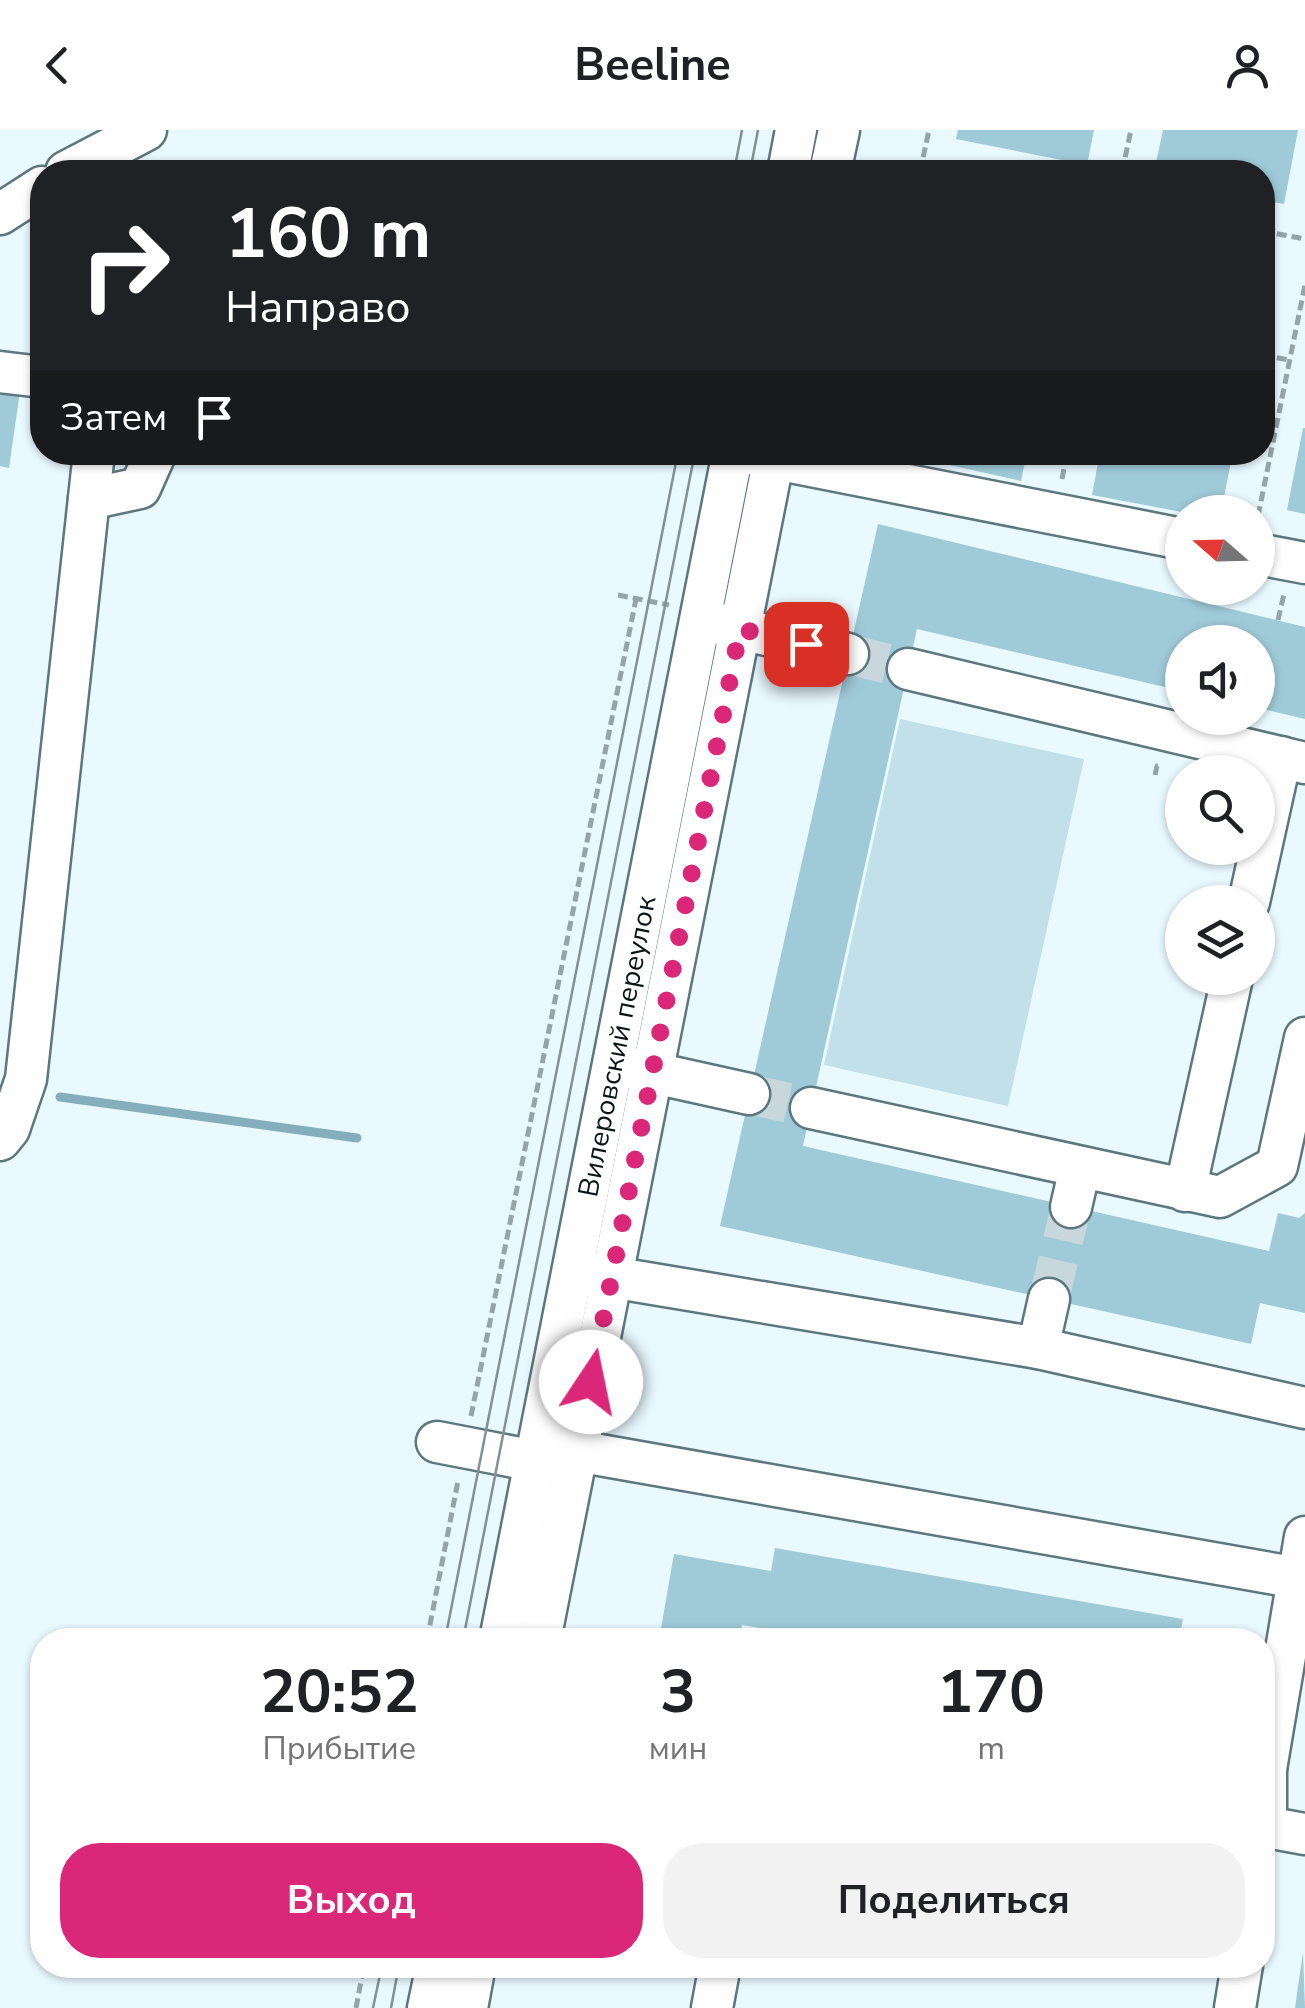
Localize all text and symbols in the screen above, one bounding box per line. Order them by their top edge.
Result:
text: Beeline [574,35,731,96]
icon: back [30,38,85,93]
icon: person [1220,38,1275,93]
text: 160 m [225,186,431,282]
icon: right [60,200,190,330]
text: Направо [225,277,411,338]
icon: arrive [187,390,242,445]
text: Затем [60,392,167,443]
north arrow [1165,495,1275,605]
map controls [1165,495,1275,995]
pin [764,602,849,687]
icon: arrive [779,617,834,672]
button: sound [1165,625,1275,735]
button: search [1165,755,1275,865]
button: layers [1165,885,1275,995]
street label: Вилеровский переулок [569,892,666,1200]
position arrow [539,1330,643,1434]
text: 20:52 [260,1651,419,1733]
text: 3 [660,1651,696,1733]
text: 170 [937,1651,1045,1733]
text: Прибытие [263,1727,416,1770]
text: мин [649,1727,707,1770]
text: m [977,1727,1005,1770]
button: Выход [60,1843,643,1958]
button: Поделиться [663,1843,1245,1958]

